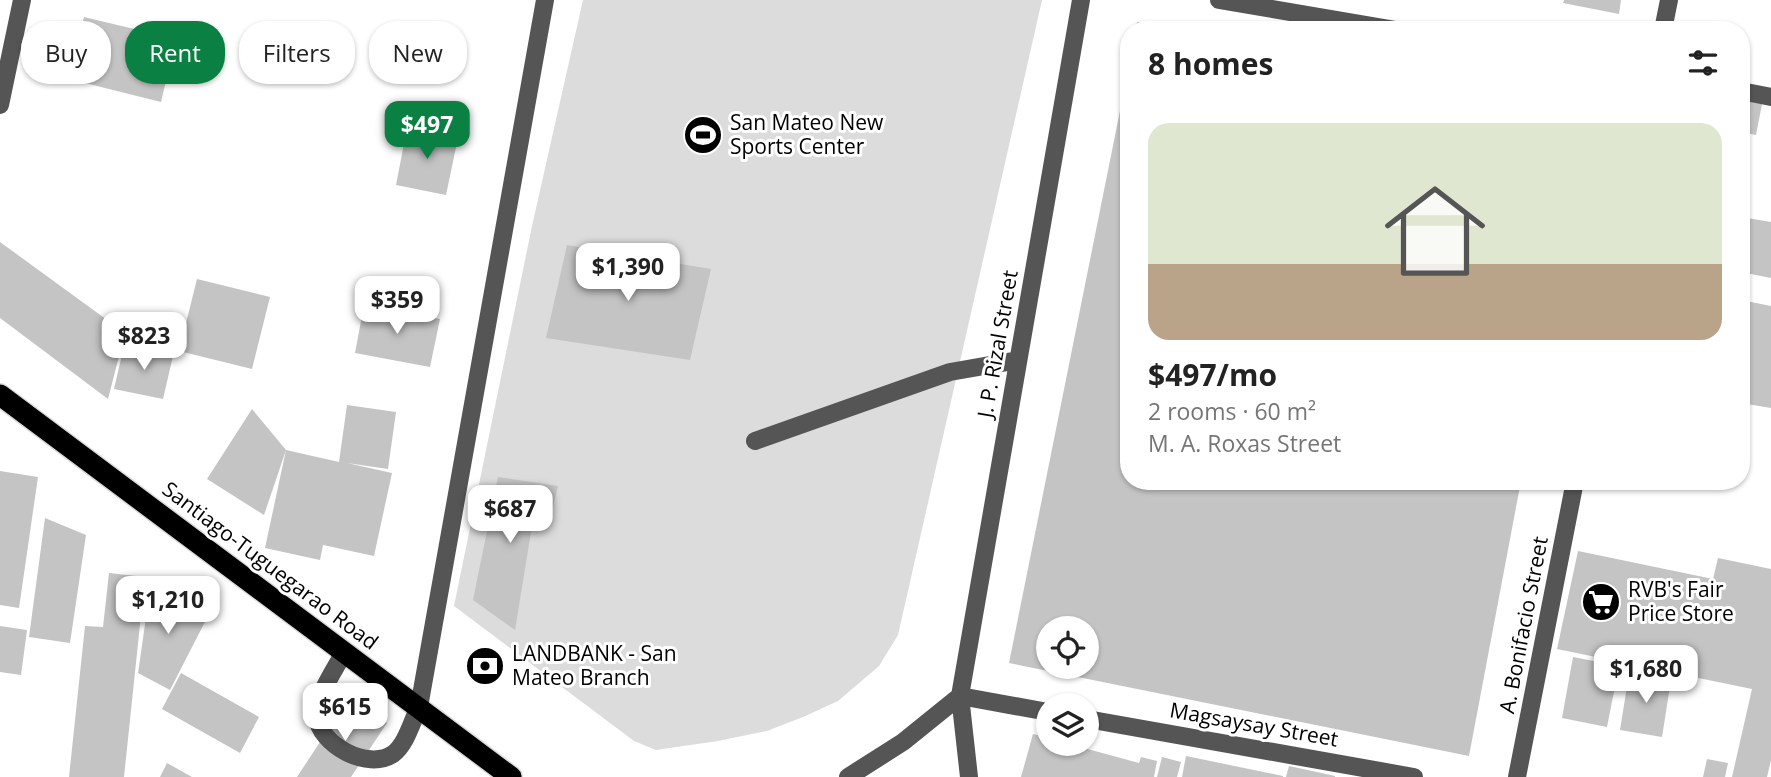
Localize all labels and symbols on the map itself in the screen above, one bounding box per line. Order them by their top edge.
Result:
pin: $497 [386,102,468,161]
place label: San Mateo New Sports Center [730,108,884,160]
sports icon: San Mateo New Sports Center [682,114,724,156]
pin: $1,390 [571,244,685,303]
street label: J. P. Rizal Street [970,268,1024,422]
pin: $359 [356,276,438,336]
pin: $823 [103,312,185,372]
street label: Santiago-Tuguegarao Road [157,475,384,656]
pin: $687 [469,486,551,545]
street label: A. Bonifacio Street [1492,534,1554,716]
place label: RVB's Fair Price Store [1628,575,1734,627]
pin: $1,210 [111,576,225,636]
supermarket icon: RVB's Fair Price Store [1580,581,1622,623]
place label: LANDBANK - San Mateo Branch [512,639,677,691]
bank icon: LANDBANK - San Mateo Branch [464,645,506,687]
pin: $1,680 [1589,646,1703,705]
pin: $615 [304,684,386,743]
street label: Magsaysay Street [1168,695,1341,753]

